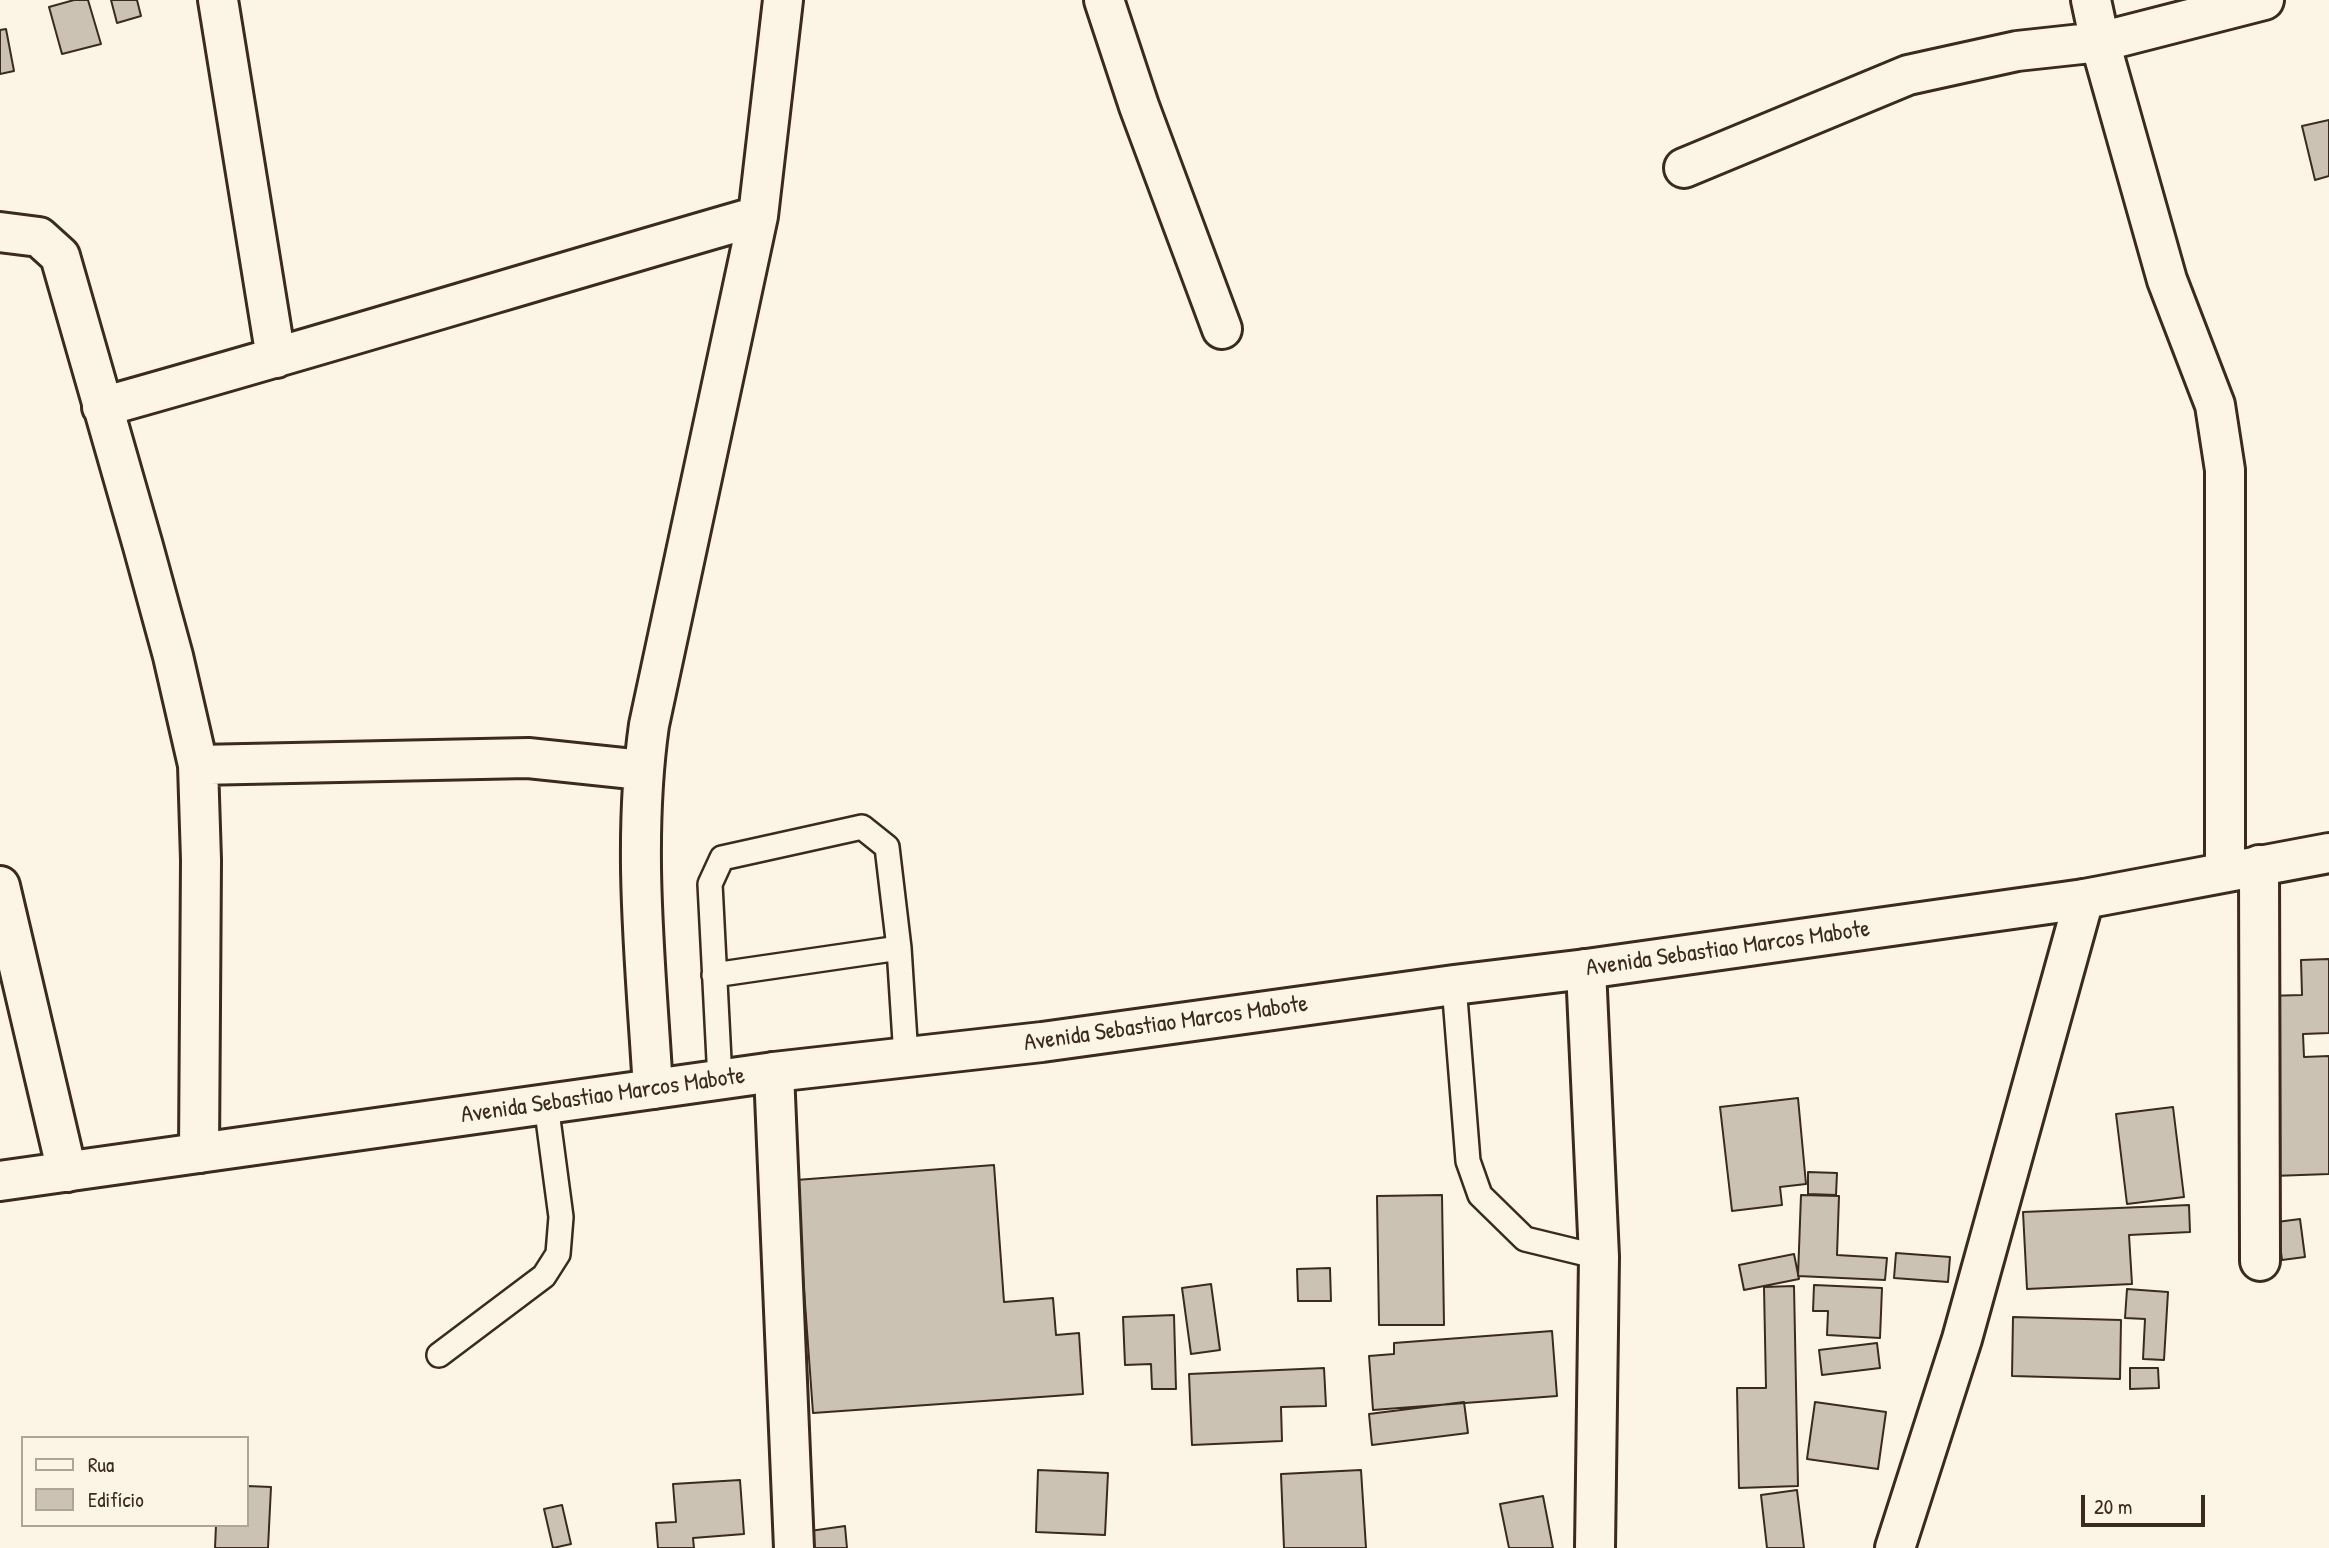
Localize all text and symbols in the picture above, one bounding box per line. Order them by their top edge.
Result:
street label: Avenida Sebastiao Marcos Mabote [1584,915,1872,983]
street label: Avenida Sebastiao Marcos Mabote [1022,990,1310,1058]
street label: Avenida Sebastiao Marcos Mabote [459,1062,747,1130]
legend [21,1436,248,1527]
text: Rua [88,1450,114,1479]
scale bar [2084,1482,2208,1526]
text: Edifício [88,1485,144,1514]
text: 20 m [2094,1492,2132,1521]

